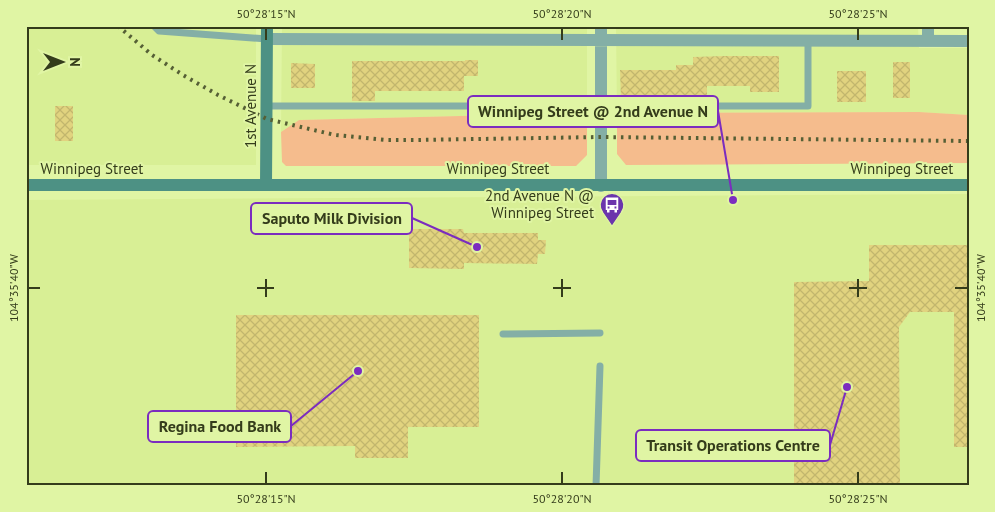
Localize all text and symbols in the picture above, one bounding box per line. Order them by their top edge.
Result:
text: 50°28'15"N [236,6,296,21]
text: 50°28'20"N [532,6,592,21]
text: 50°28'25"N [828,6,888,21]
north arrow [38,38,88,88]
text: N [66,57,84,67]
street label: 1st Avenue N [241,64,260,148]
callout: Winnipeg Street @ 2nd Avenue N [468,96,718,127]
text: Winnipeg Street @ 2nd Avenue N [478,101,708,121]
street label: Winnipeg Street [41,159,143,178]
street label: Winnipeg Street [447,159,549,178]
street label: Winnipeg Street [851,159,953,178]
place label: 2nd Avenue N @ Winnipeg Street [485,186,594,222]
bus stop icon: 2nd Avenue N @ Winnipeg Street [599,192,625,226]
callout: Saputo Milk Division [251,203,412,234]
text: Saputo Milk Division [262,208,402,228]
text: 104°35'40"W [6,254,21,322]
text: 104°35'40"W [973,254,988,322]
callout: Regina Food Bank [148,411,291,442]
text: Regina Food Bank [159,416,281,436]
callout: Transit Operations Centre [636,430,830,461]
text: Transit Operations Centre [646,435,820,455]
text: 50°28'15"N [236,491,296,506]
text: 50°28'20"N [532,491,592,506]
text: 50°28'25"N [828,491,888,506]

